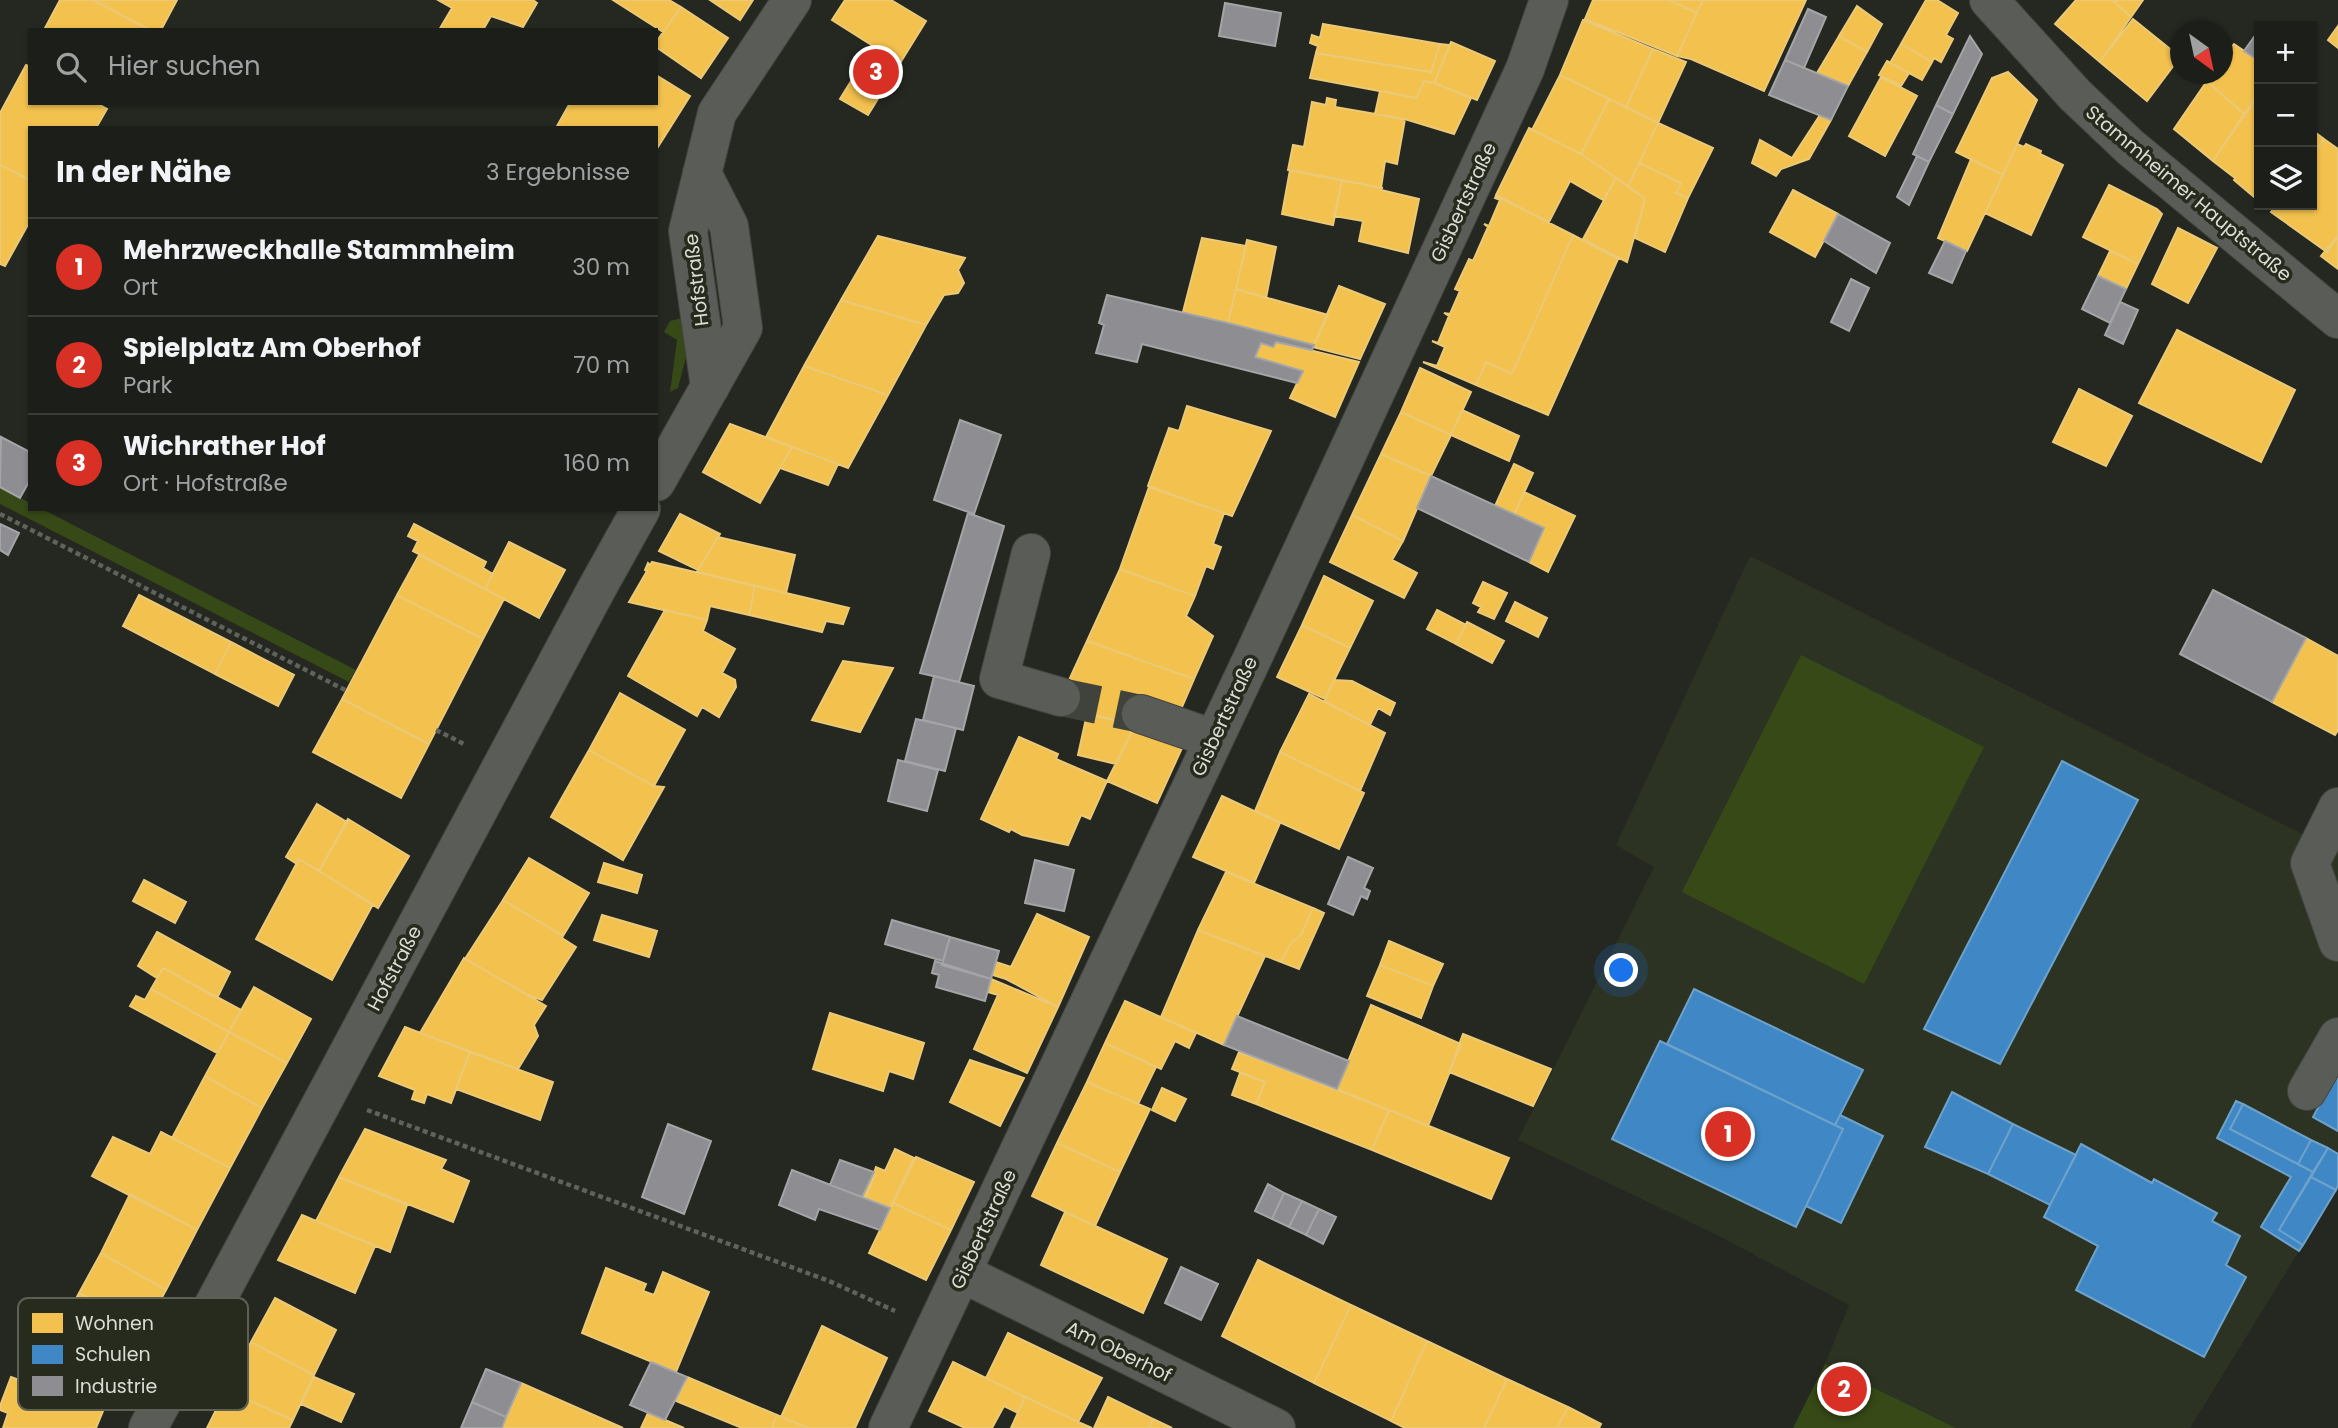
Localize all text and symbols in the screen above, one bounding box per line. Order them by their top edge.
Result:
north arrow [2170,21,2233,84]
map controls [2254,21,2317,210]
button: + [2254,21,2317,84]
search box [28,28,658,105]
pin: 3 [853,46,899,98]
icon: search [52,48,90,86]
text: Hier suchen [108,48,261,84]
button: − [2254,84,2317,147]
street label: Stammheimer Hauptstraße [2080,99,2298,288]
street label: Gisbertstraße [1424,138,1503,267]
button: layers [2254,147,2317,210]
text: In der Nähe [56,150,231,193]
text: 3 Ergebnisse [486,156,630,188]
text: Mehrzweckhalle Stammheim [123,232,515,268]
street label: Hofstraße [677,232,716,328]
text: 1 [75,251,83,283]
text: 30 m [572,251,630,283]
text: Ort [123,271,158,303]
text: Spielplatz Am Oberhof [123,330,421,366]
text: 2 [72,349,86,381]
text: 70 m [573,349,630,381]
text: Park [123,369,172,401]
text: Wichrather Hof [123,428,326,464]
text: 3 [72,447,86,479]
text: 160 m [564,447,630,479]
text: Ort · Hofstraße [123,467,288,499]
street label: Gisbertstraße [1185,652,1264,781]
street label: Hofstraße [361,921,428,1016]
your location [1604,953,1638,987]
pin: 1 [1705,1108,1751,1160]
street label: Gisbertstraße [944,1165,1023,1294]
legend [18,1298,248,1410]
text: Wohnen [75,1310,154,1337]
street label: Am Oberhof [1061,1314,1176,1389]
text: Schulen [75,1341,151,1368]
pin: 2 [1821,1363,1867,1415]
text: Industrie [75,1373,157,1400]

